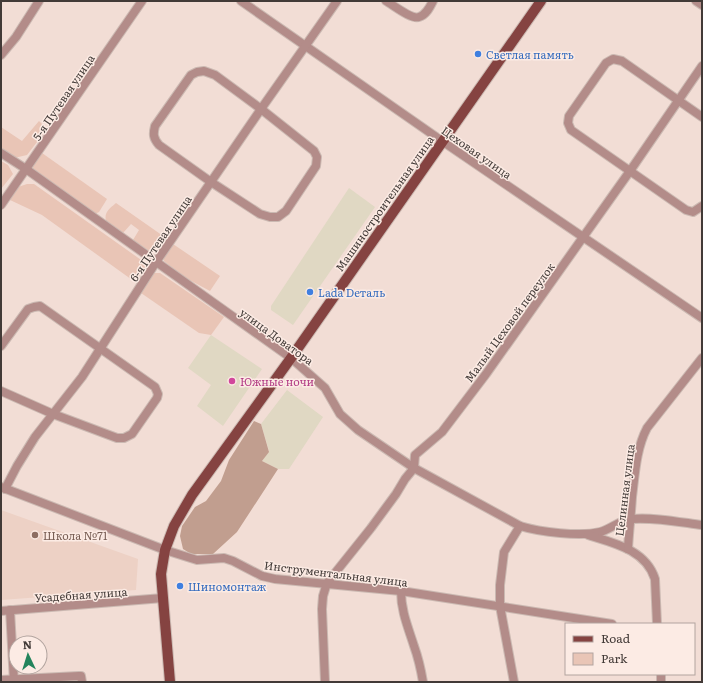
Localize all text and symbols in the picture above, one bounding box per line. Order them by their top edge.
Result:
place label: Светлая память [486,46,574,62]
marker: Светлая память [473,49,483,59]
street label: 5-я Путевая улица [28,51,98,143]
street label: Цеховая улица [439,122,515,182]
street label: Машиностроительная улица [331,132,437,274]
street label: 6-я Путевая улица [125,192,195,284]
street label: Малый Цеховой переулок [460,259,558,385]
place label: Lada Dеталь [318,284,385,300]
marker: Lada Dеталь [305,287,315,297]
street label: улица Доватора [237,304,317,368]
place label: Южные ночи [240,373,314,389]
marker: Южные ночи [227,376,237,386]
street label: Целинная улица [610,443,638,537]
place label: Школа №71 [43,527,108,543]
marker: Школа №71 [30,530,40,540]
street label: Инструментальная улица [263,556,409,590]
place label: Шиномонтаж [188,578,267,594]
marker: Шиномонтаж [175,581,185,591]
street label: Усадебная улица [34,583,128,605]
legend [565,623,695,675]
text: Road [601,629,631,647]
north arrow [8,635,48,675]
text: N [22,636,32,652]
text: Park [601,649,628,667]

